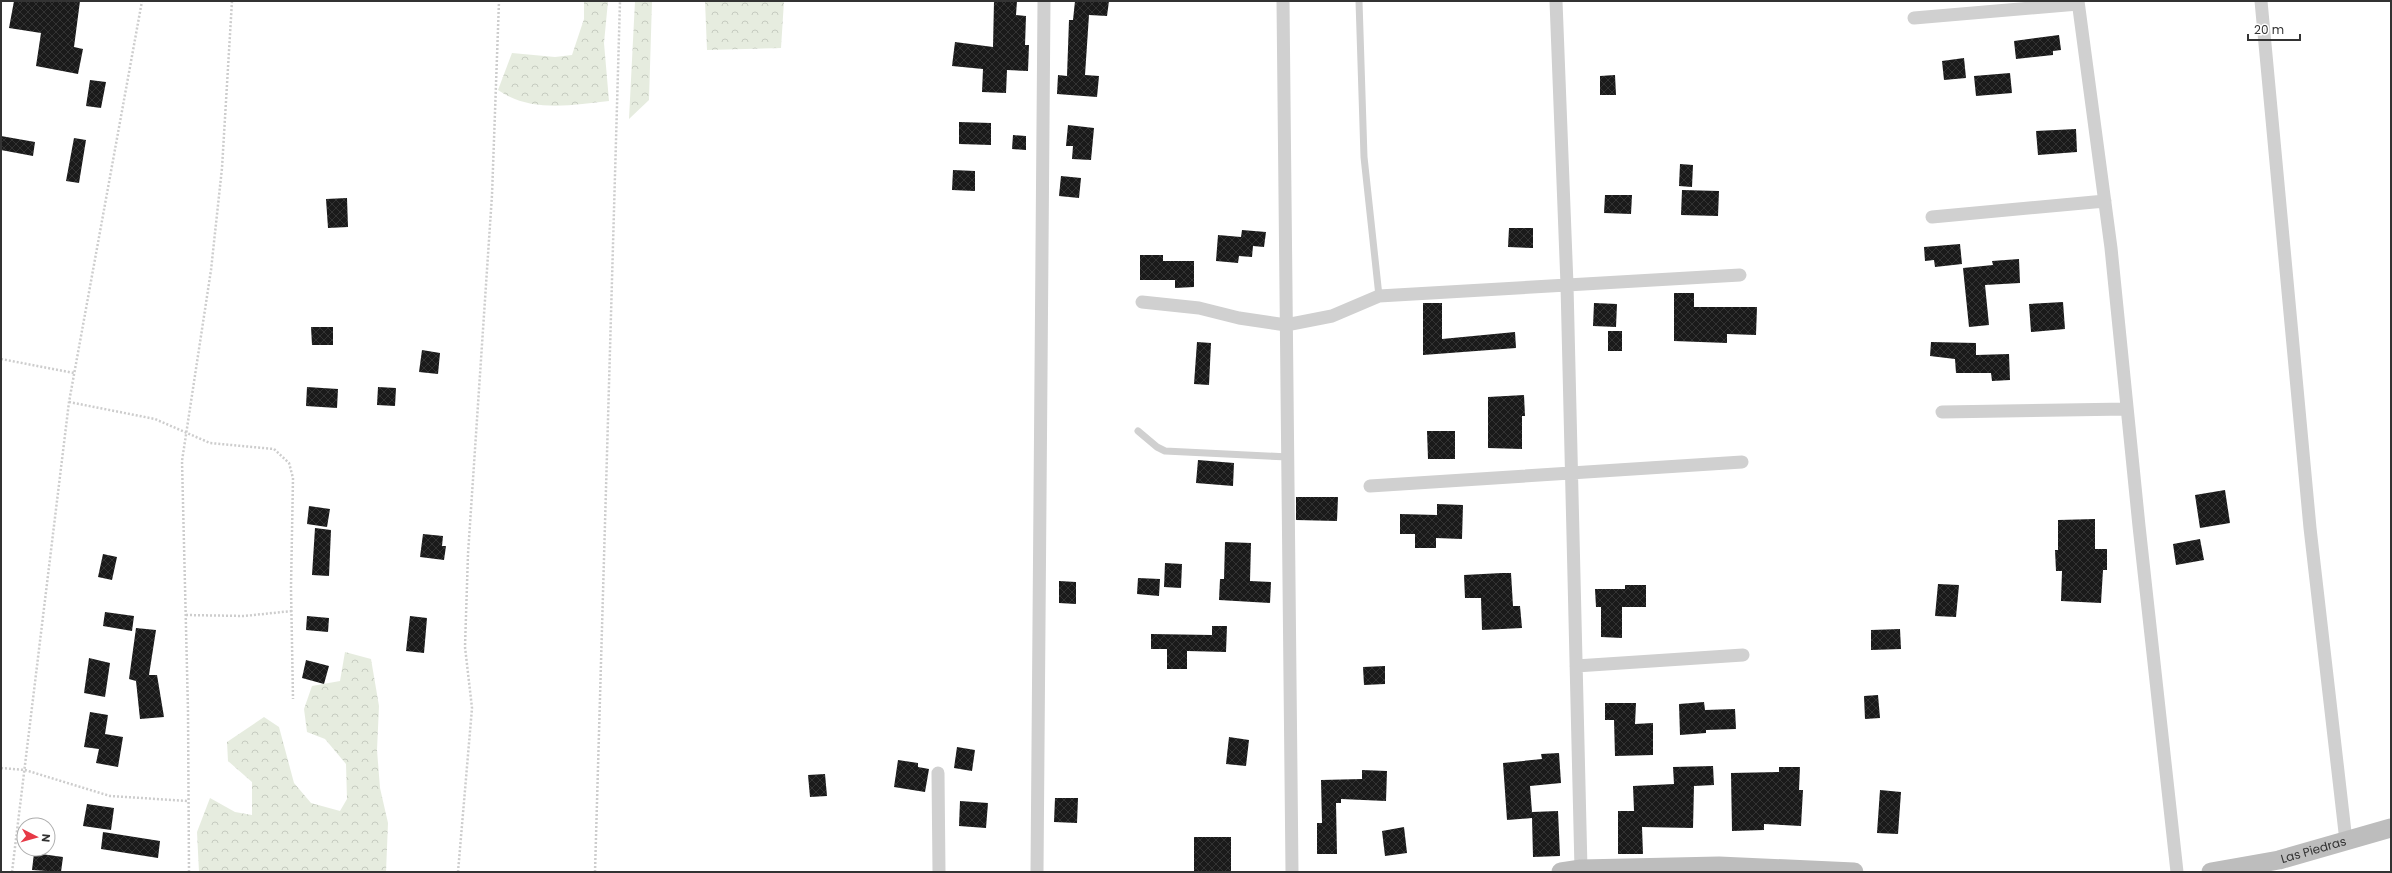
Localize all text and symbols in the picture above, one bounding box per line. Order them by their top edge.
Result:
scale bar [2248,16,2300,42]
text: 20 m [2254,21,2284,38]
north arrow [16,817,56,857]
street label: Las Piedras [2279,832,2348,867]
text: N [38,833,54,843]

